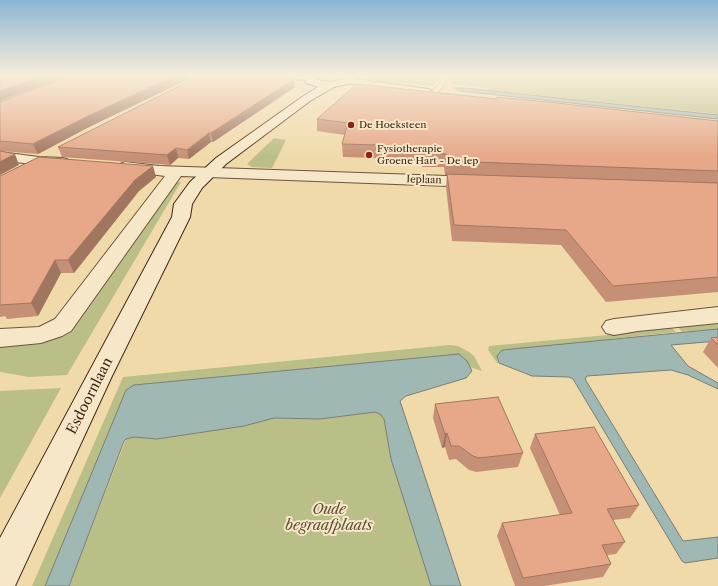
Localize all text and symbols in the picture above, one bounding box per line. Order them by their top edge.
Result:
place label: De Hoeksteen [359,119,426,131]
marker: De Hoeksteen [346,120,356,130]
place label: Fysiotherapie Groene Hart - De Iep [377,143,478,166]
marker: Fysiotherapie Groene Hart - De Iep [364,150,374,160]
street label: Ieplaan [406,173,442,187]
street label: Esdoornlaan [63,355,117,437]
park label: Oude begraafplaats [285,502,373,534]

